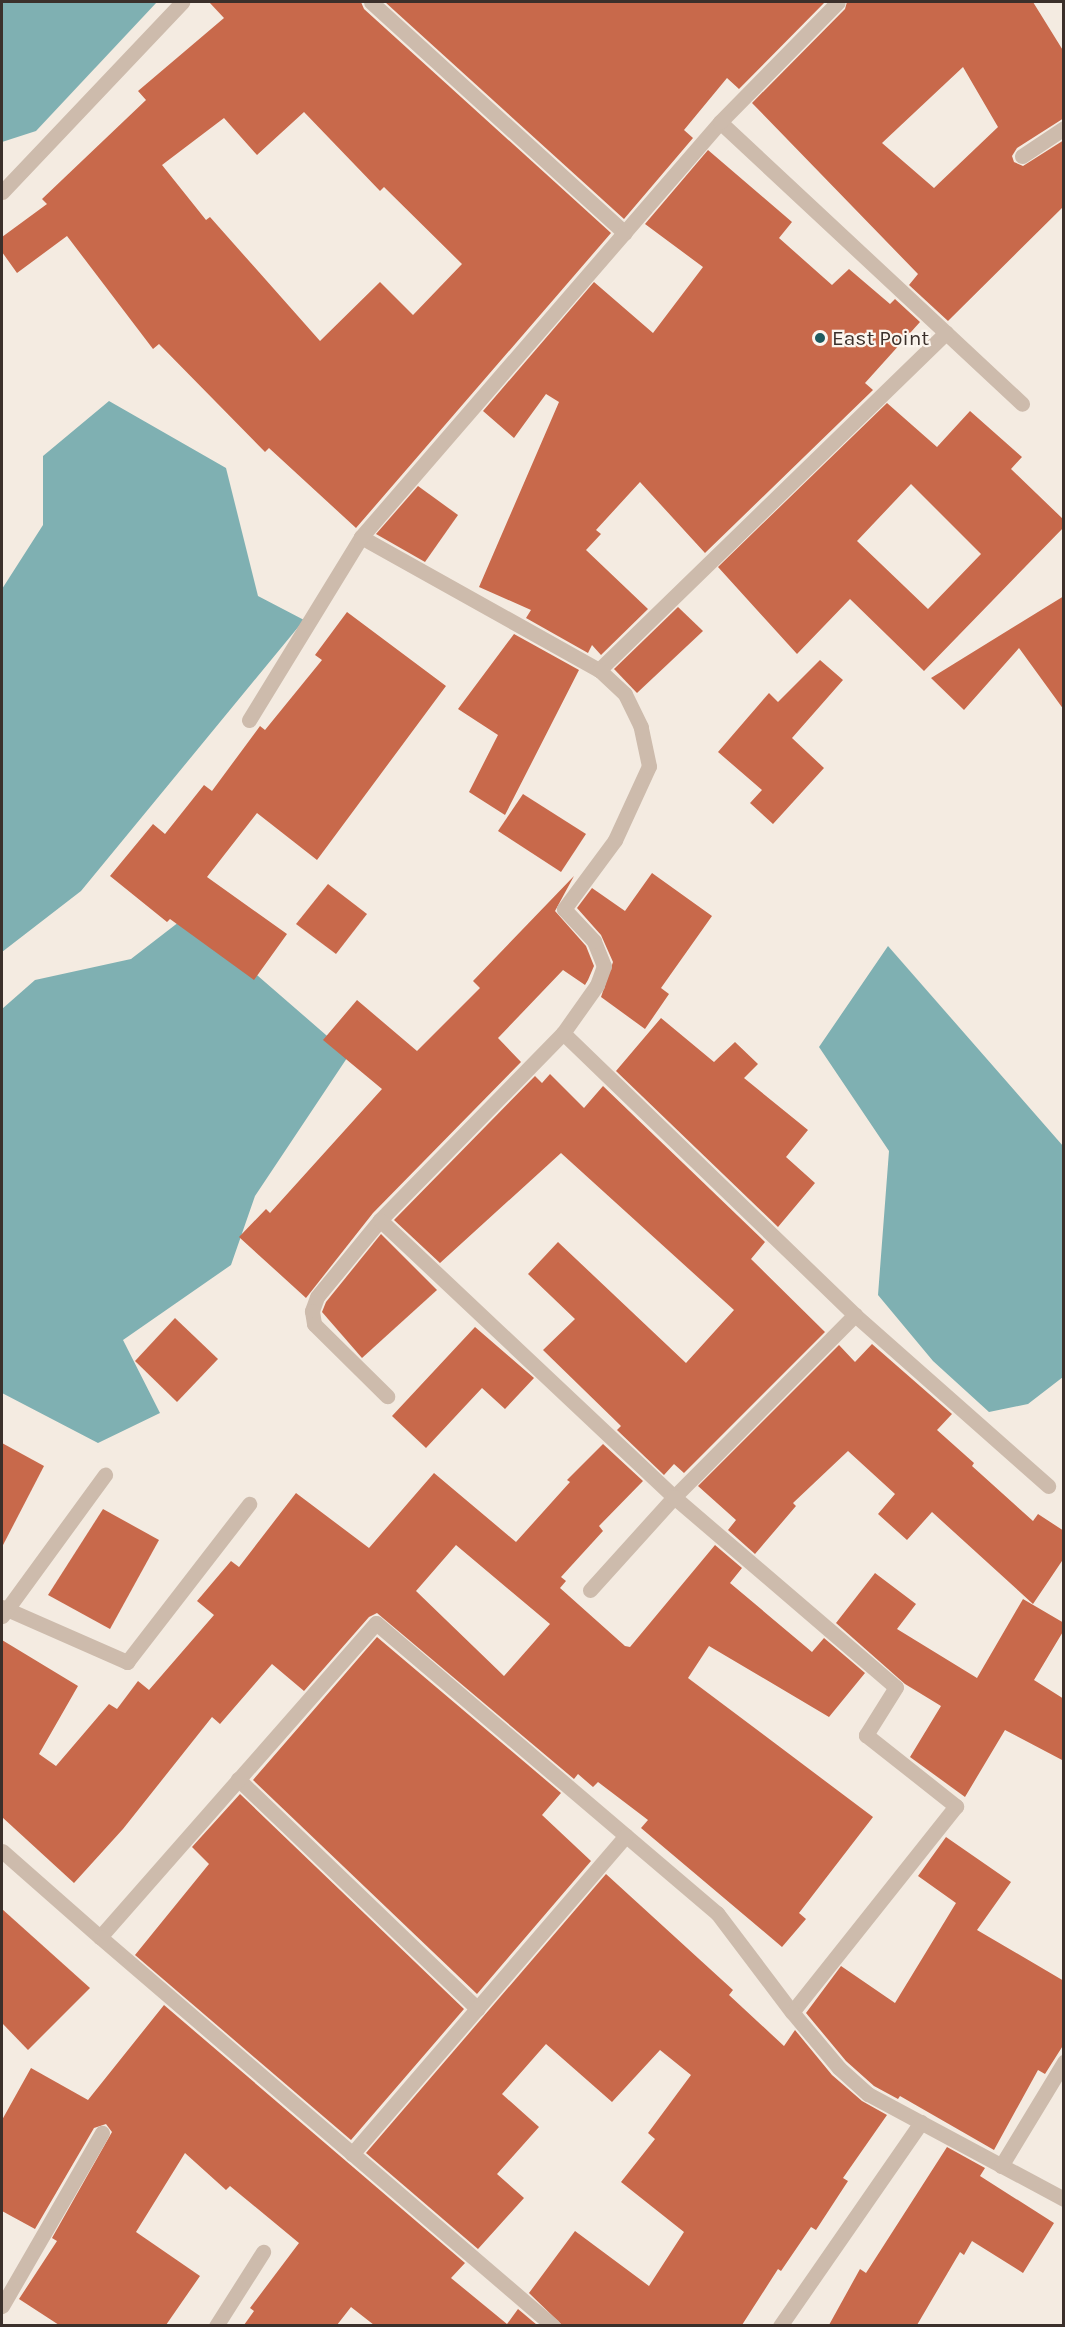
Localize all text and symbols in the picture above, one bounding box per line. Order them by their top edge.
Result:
place label: East Point [832,325,929,351]
marker: East Point [813,331,827,345]

